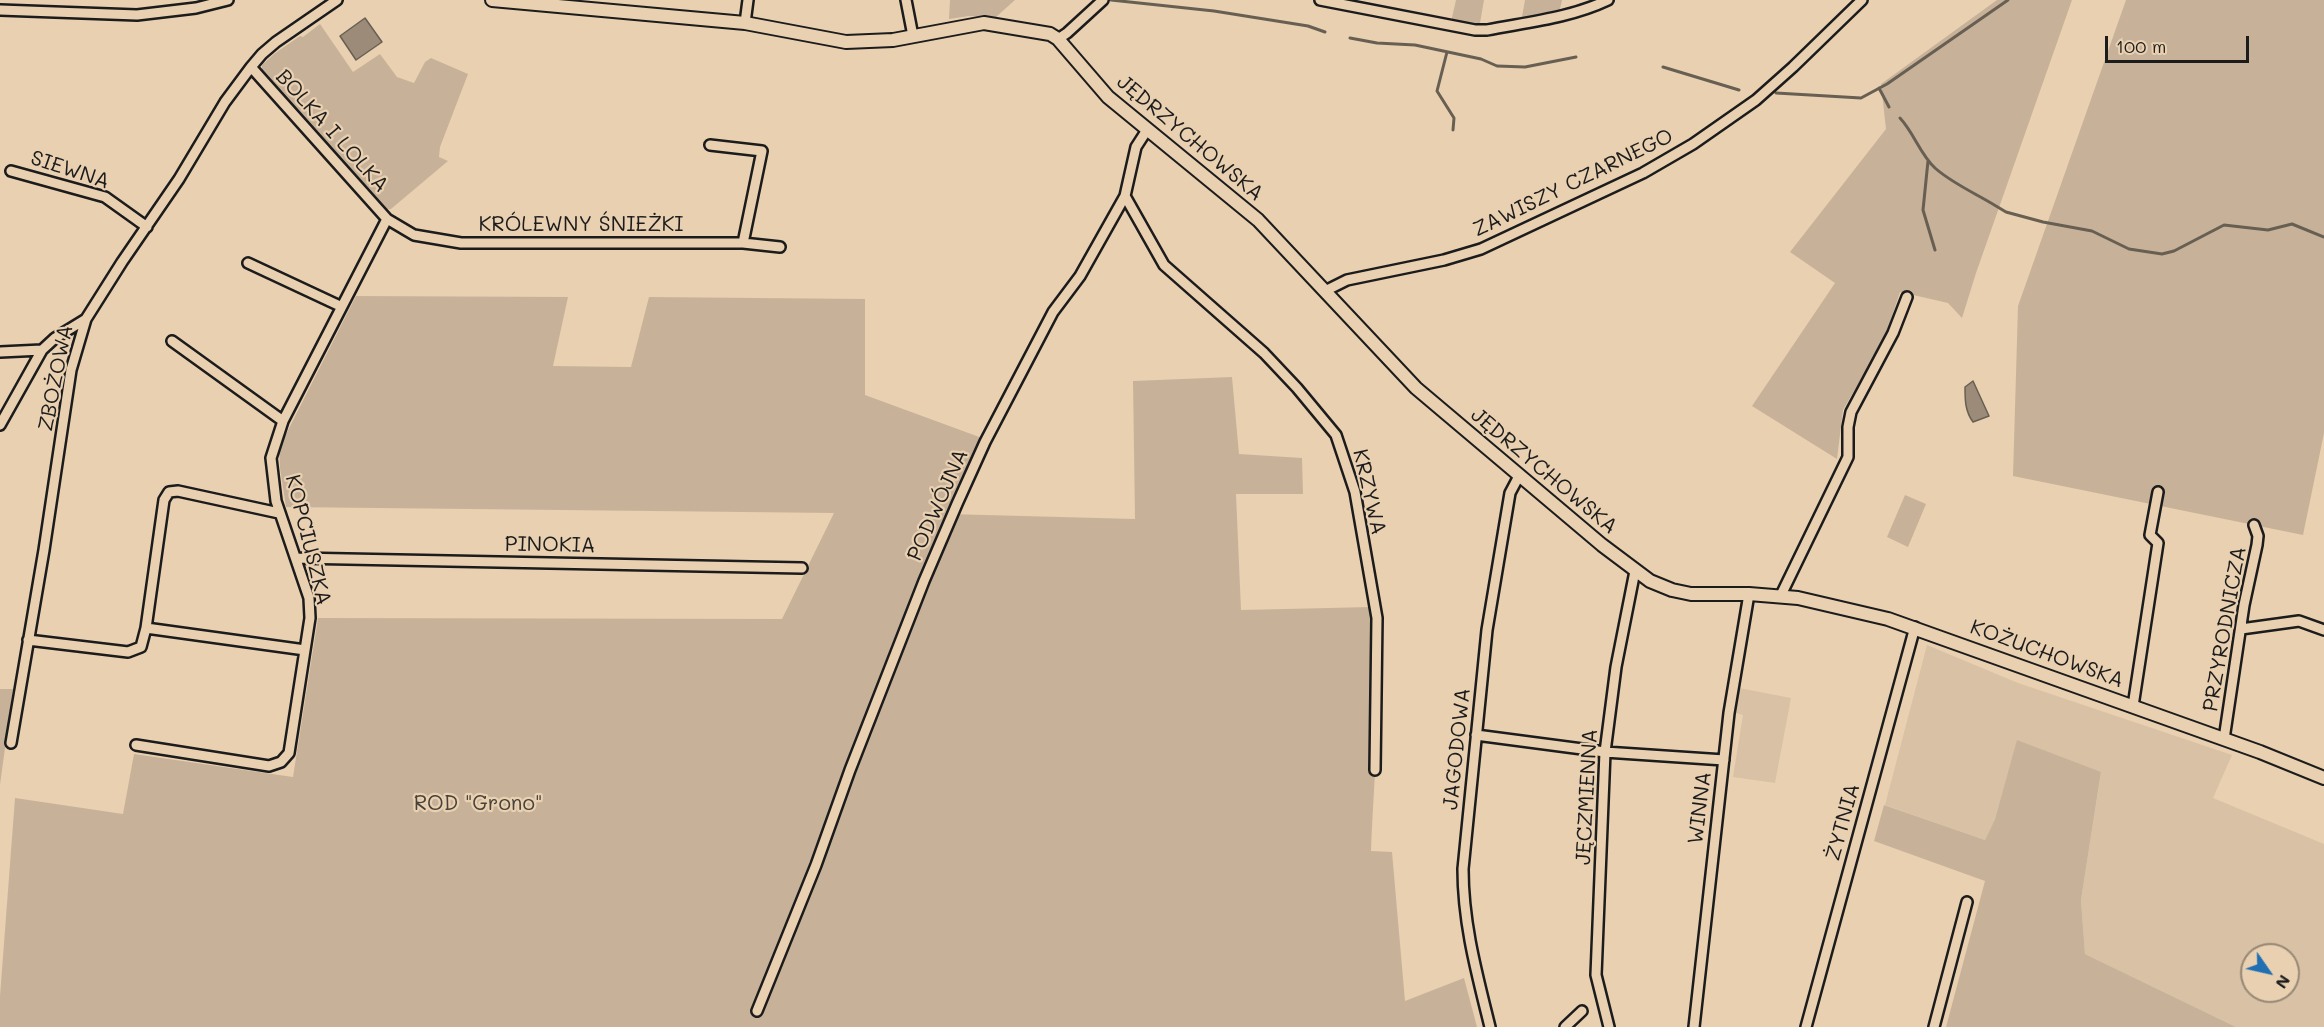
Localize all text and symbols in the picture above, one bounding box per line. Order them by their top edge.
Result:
scale bar [2108,24,2252,62]
text: 100 m [2116,34,2166,58]
street label: BOLKA I LOLKA [270,64,394,198]
street label: JĘDRZYCHOWSKA [1112,69,1268,207]
street label: ZAWISZY CZARNEGO [1469,124,1677,242]
street label: SIEWNA [27,145,113,195]
street label: KRÓLEWNY ŚNIEŻKI [479,212,683,238]
street label: ZBOŻOWA [33,323,79,433]
street label: JĘDRZYCHOWSKA [1466,402,1622,540]
street label: PODWÓJNA [902,445,974,565]
street label: KRZYWA [1347,447,1391,537]
street label: KOPCIUSZKA [280,472,336,608]
street label: PINOKIA [504,532,596,558]
street label: PRZYRODNICZA [2198,545,2252,713]
street label: KOŻUCHOWSKA [1967,615,2127,693]
street label: JAGODOWA [1438,687,1476,811]
street label: JĘCZMIENNA [1571,728,1603,866]
street label: WINNA [1683,770,1717,846]
street label: ŻYTNIA [1821,781,1865,863]
park label: ROD "Grono" [414,791,542,817]
north arrow [2240,943,2300,1003]
text: N [2272,971,2296,993]

